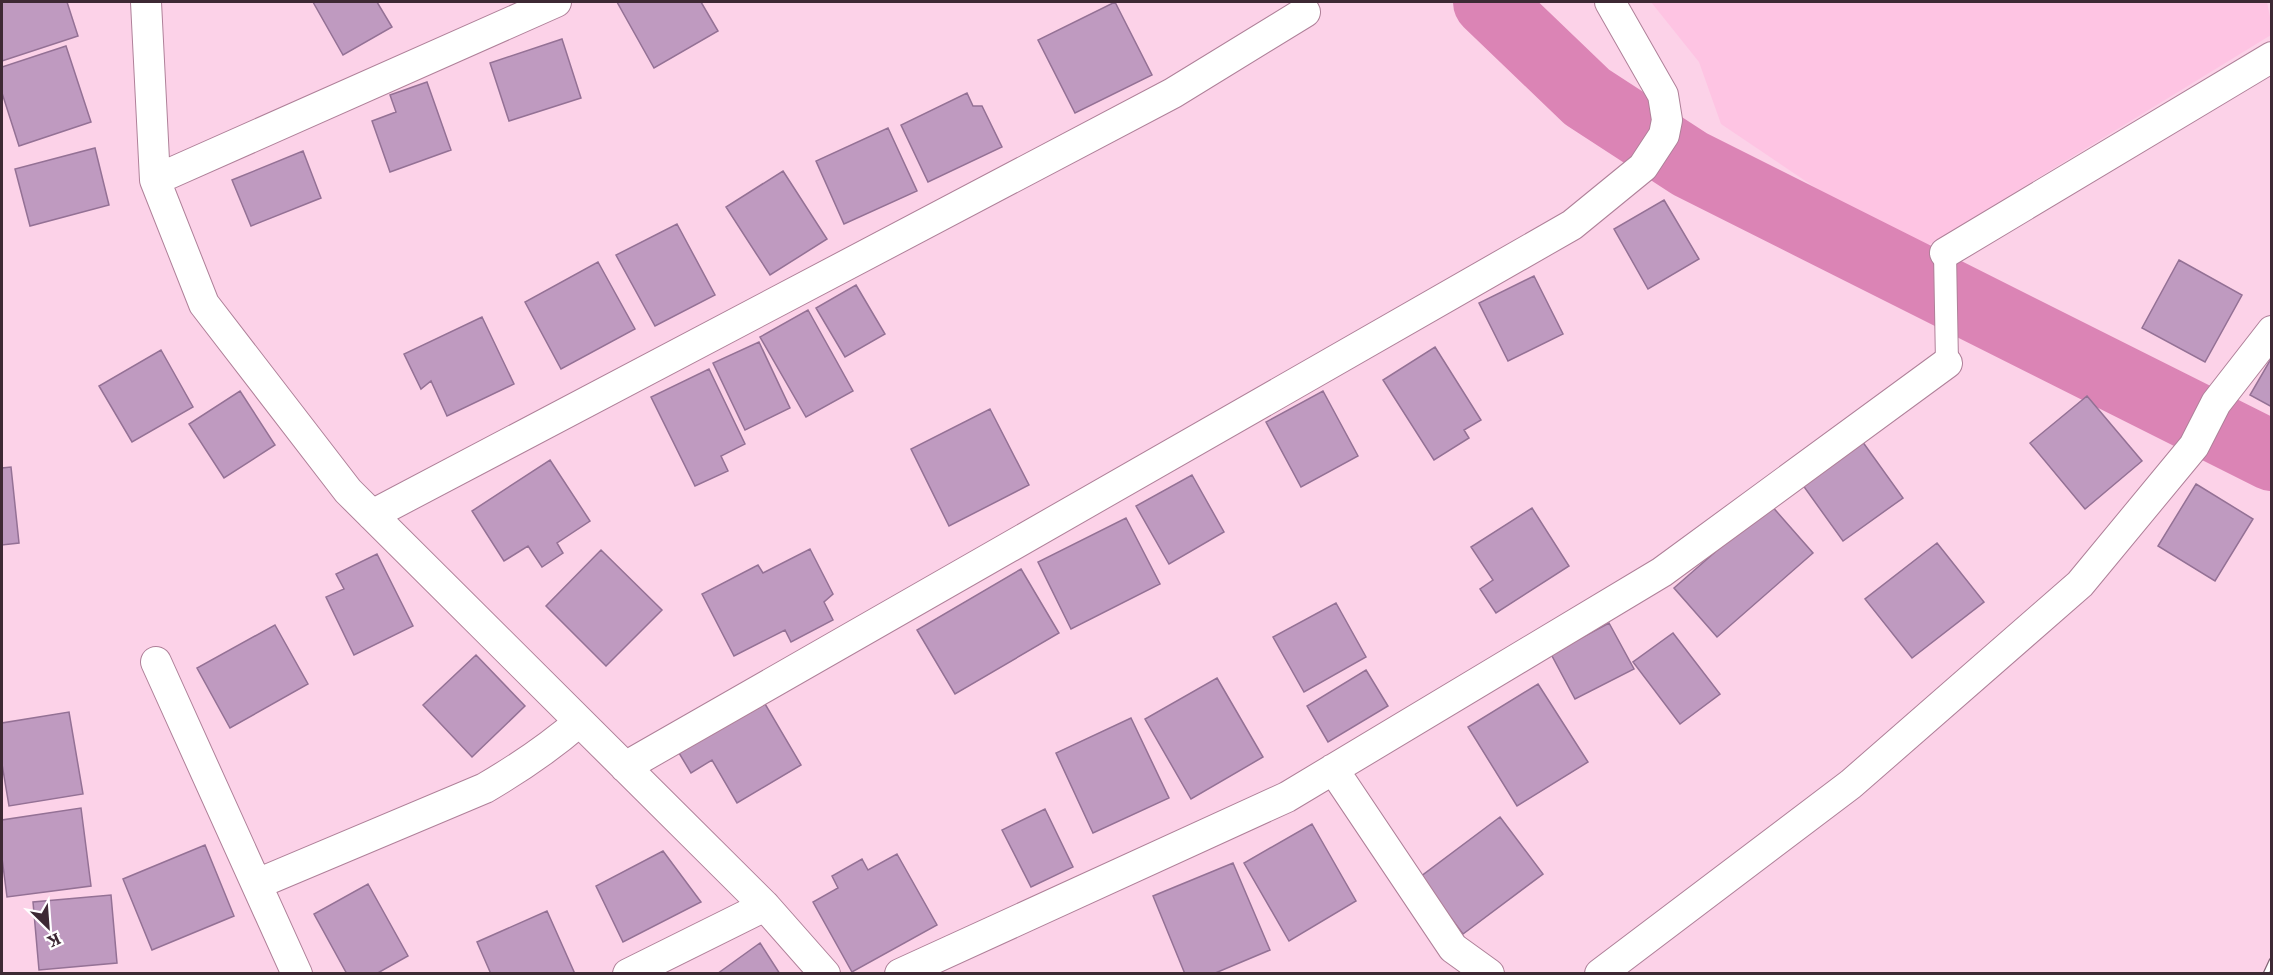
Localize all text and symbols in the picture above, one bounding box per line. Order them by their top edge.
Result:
north arrow [18,897,78,957]
text: K [44,929,64,953]

